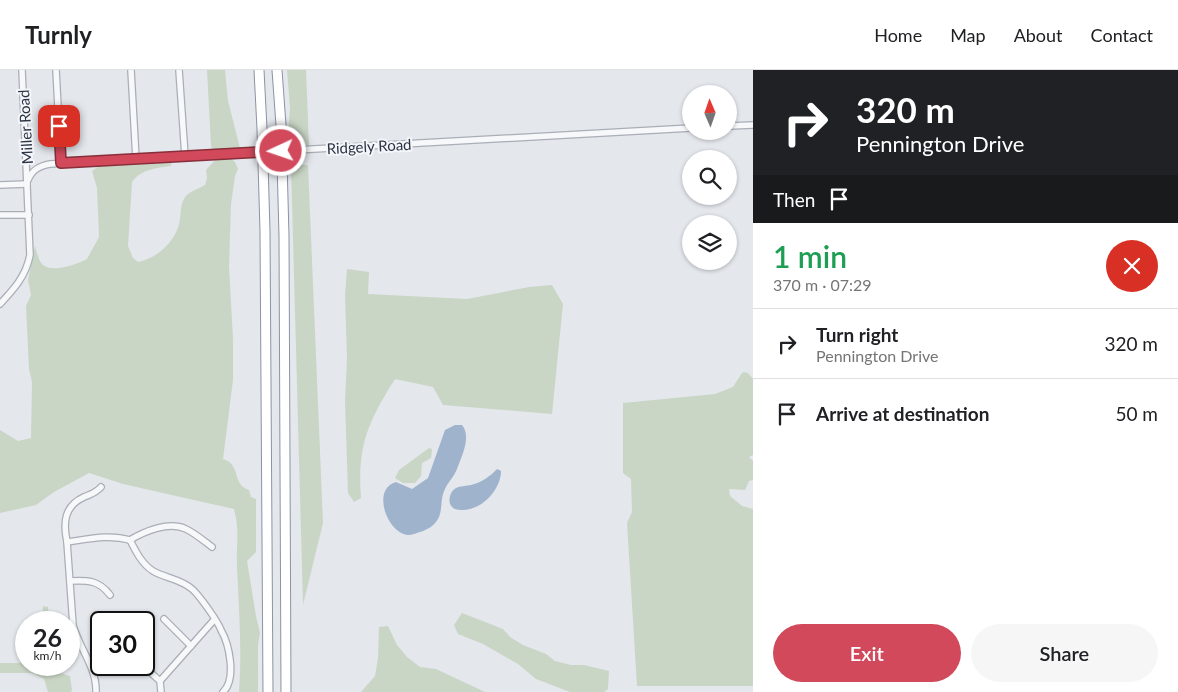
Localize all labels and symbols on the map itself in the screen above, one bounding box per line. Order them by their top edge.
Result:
north arrow [682,85,738,140]
street label: Miller Road [14,89,36,165]
pin [38,105,80,147]
position arrow [254,124,306,176]
street label: Ridgely Road [326,135,412,157]
speed limit sign: 30 [90,611,155,676]

